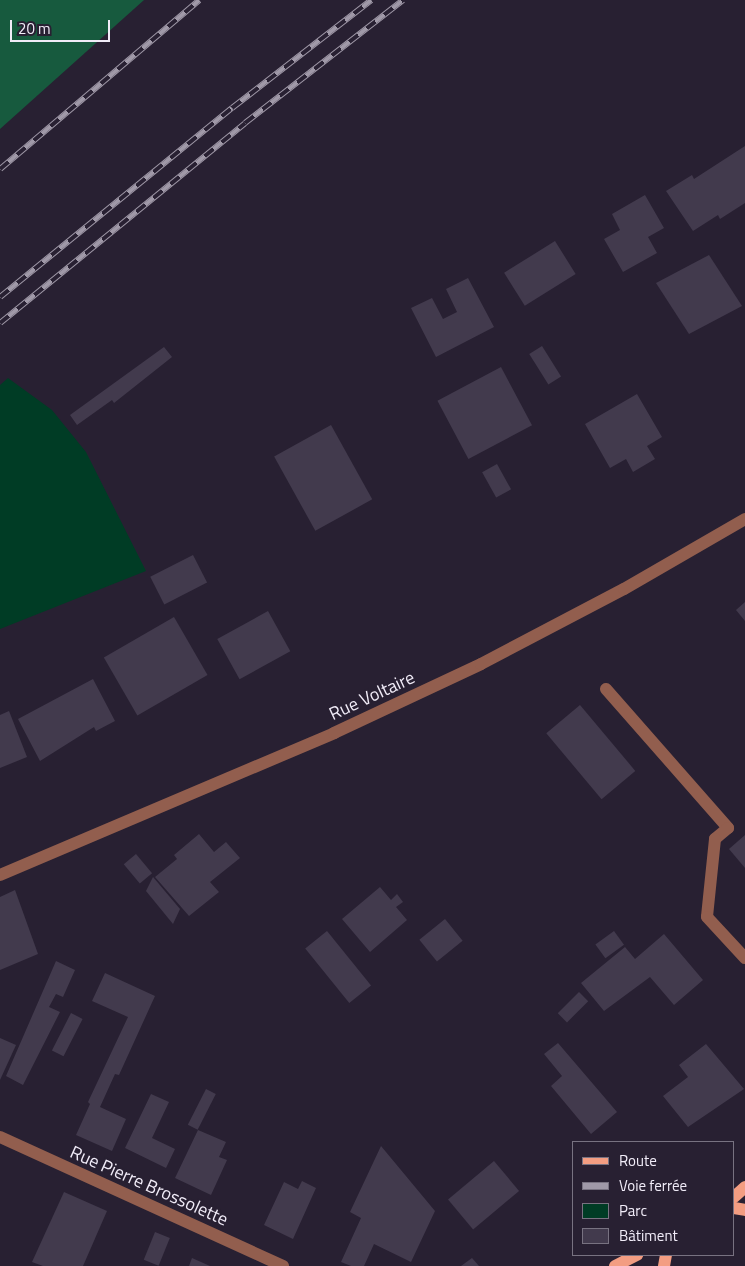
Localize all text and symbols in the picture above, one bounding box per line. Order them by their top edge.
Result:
scale bar [12,10,112,42]
text: 20 m [18,17,51,40]
street label: Rue Voltaire [326,667,418,725]
street label: Rue Pierre Brossolette [67,1141,231,1231]
legend [572,1141,735,1256]
text: Route [619,1149,657,1172]
text: Voie ferrée [619,1174,687,1197]
text: Parc [619,1199,647,1222]
text: Bâtiment [619,1224,678,1247]

